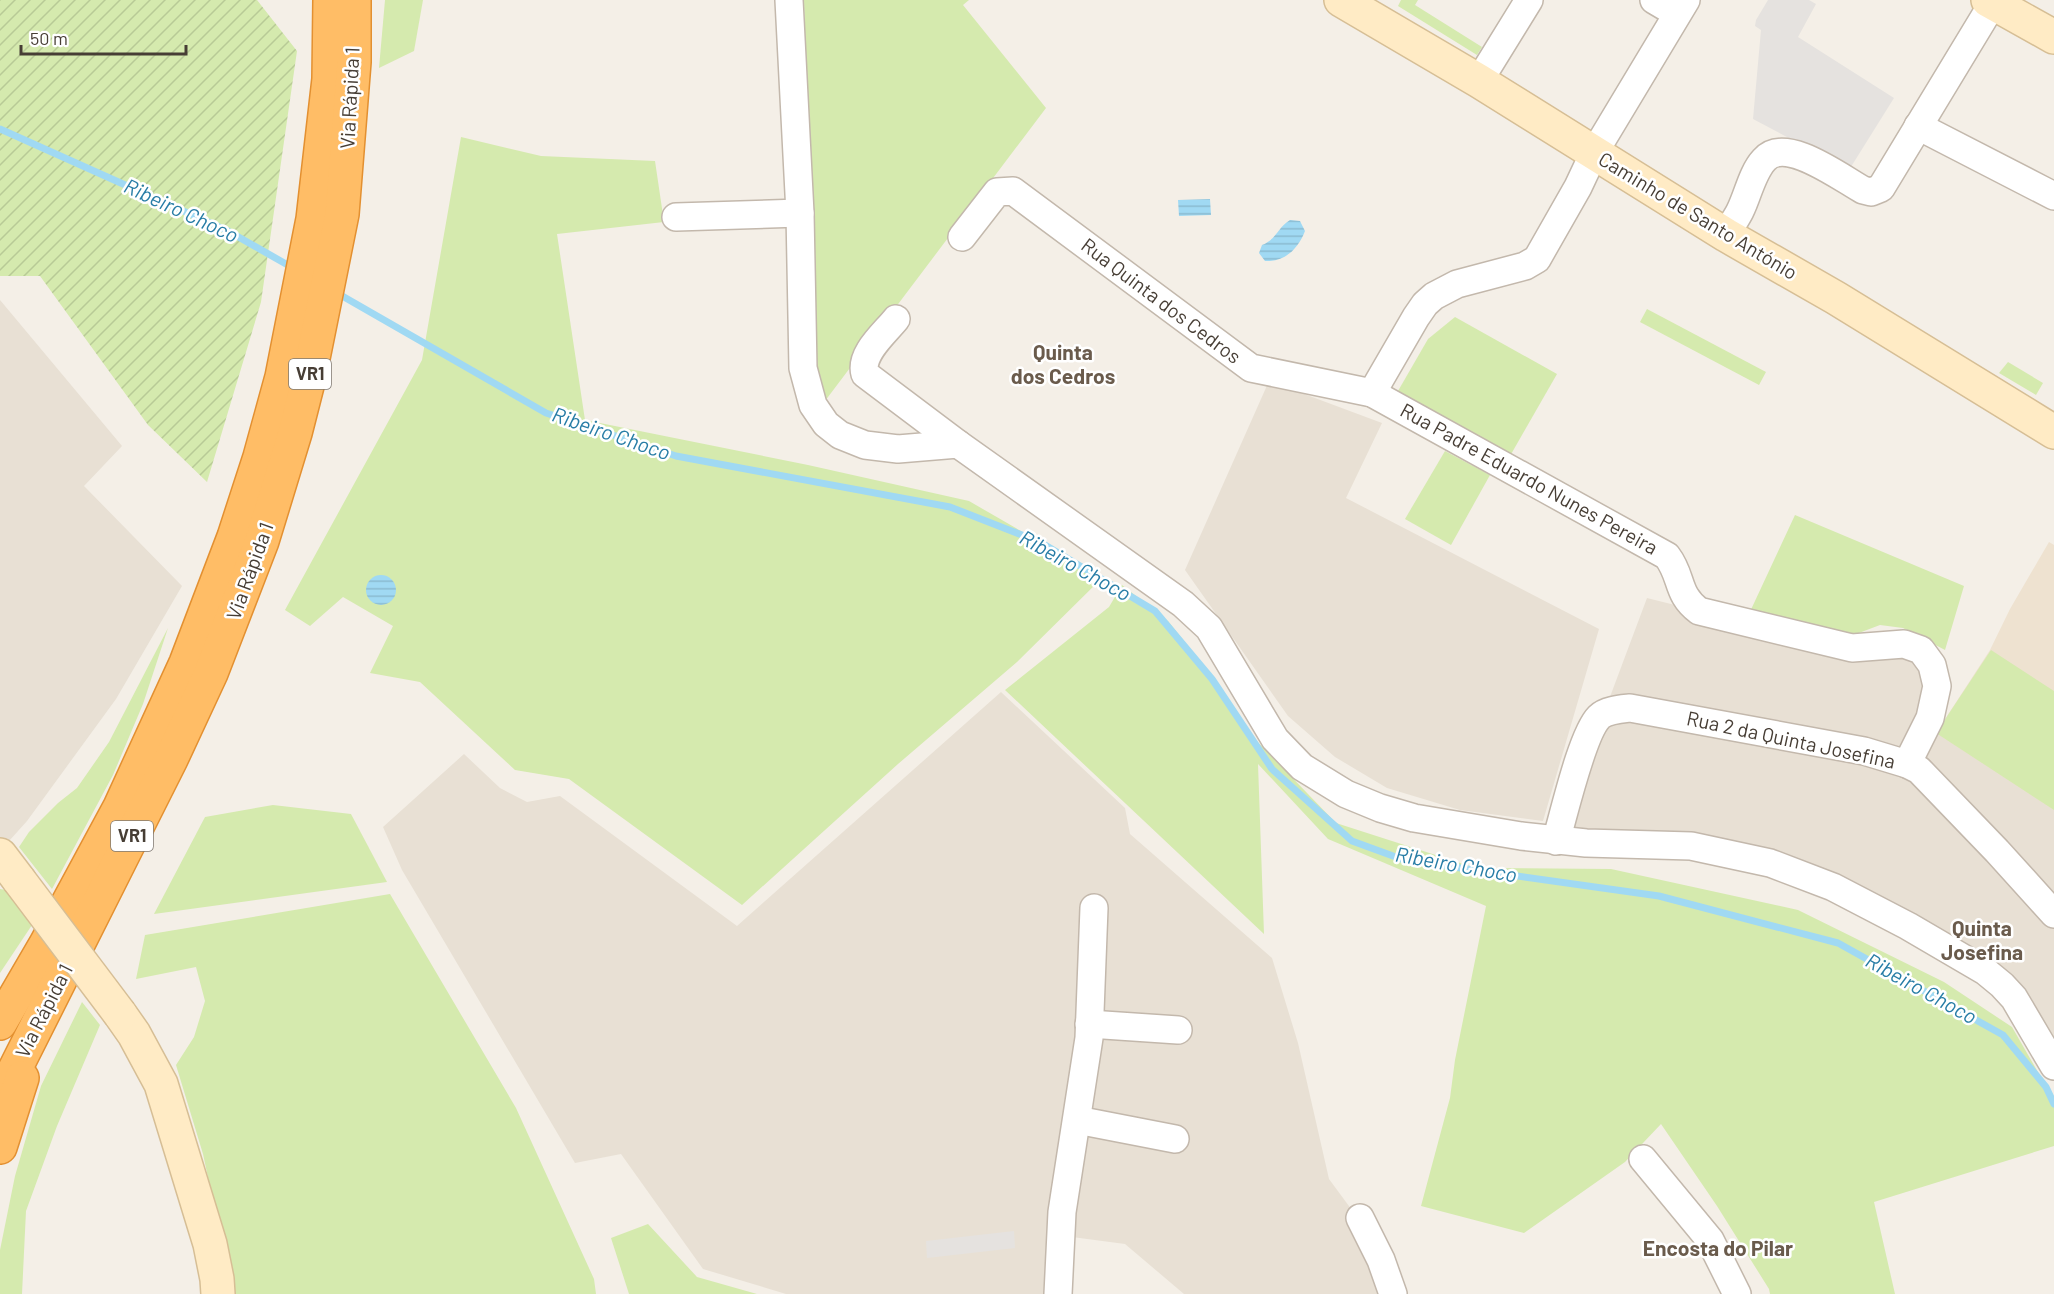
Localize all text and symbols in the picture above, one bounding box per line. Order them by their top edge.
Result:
scale bar [21,18,186,56]
text: 50 m [30,27,68,49]
street label: Via Rápida 1 [334,46,364,149]
street label: Caminho de Santo António [1595,146,1802,284]
water label: Ribeiro Choco [121,172,243,247]
street label: Rua Quinta dos Cedros [1077,232,1246,368]
district label: Quinta dos Cedros [1011,339,1115,388]
road number: VR1 [289,359,331,389]
street label: Rua Padre Eduardo Nunes Pereira [1397,397,1662,559]
water label: Ribeiro Choco [549,401,674,464]
street label: Via Rápida 1 [220,519,278,623]
water label: Ribeiro Choco [1016,524,1136,605]
street label: Rua 2 da Quinta Josefina [1685,705,1898,773]
road number: VR1 [111,821,153,851]
water label: Ribeiro Choco [1393,841,1519,887]
district label: Quinta Josefina [1941,915,2023,964]
water label: Ribeiro Choco [1862,947,1982,1028]
street label: Via Rápida 1 [9,960,77,1061]
district label: Encosta do Pilar [1643,1235,1793,1260]

